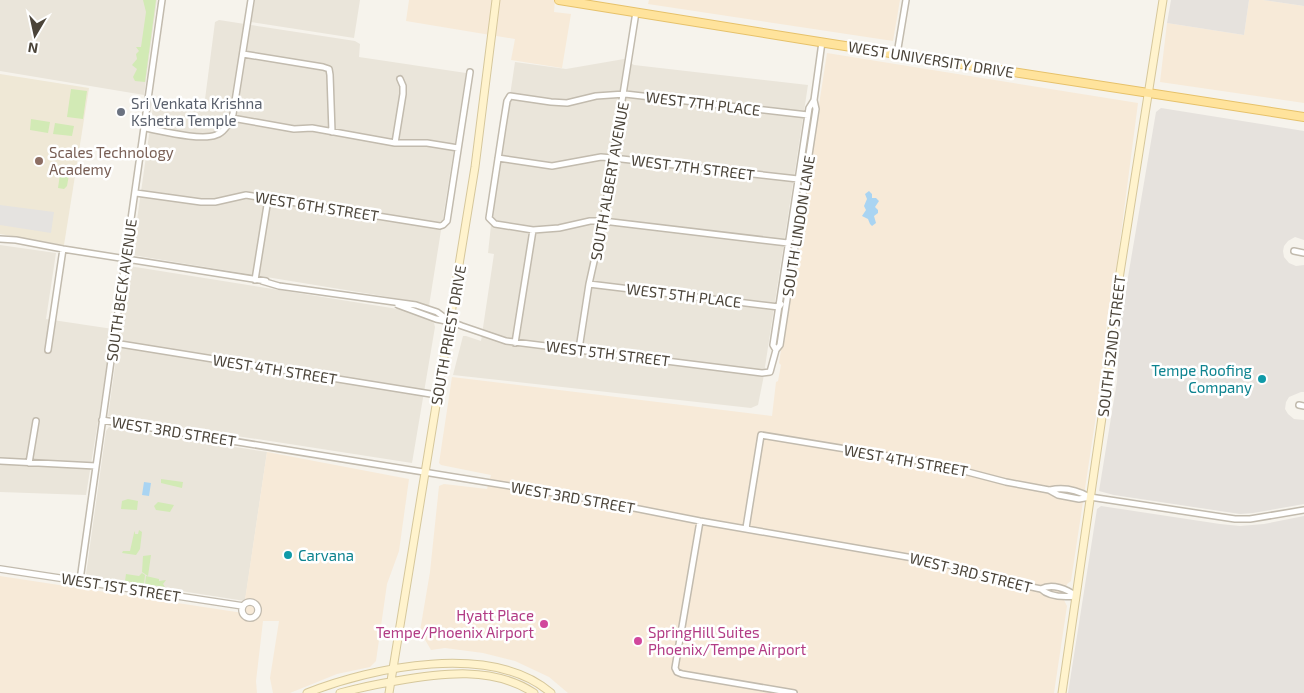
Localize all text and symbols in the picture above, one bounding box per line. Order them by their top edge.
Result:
north arrow [10,10,60,60]
street label: WEST UNIVERSITY DRIVE [847,37,1015,81]
text: N [27,39,39,58]
street label: WEST 7TH PLACE [645,87,761,119]
place label: Sri Venkata Krishna Kshetra Temple [131,94,263,129]
street label: SOUTH ALBERT AVENUE [586,100,632,262]
marker: Sri Venkata Krishna Kshetra Temple [115,106,127,118]
place label: Scales Technology Academy [49,143,174,178]
street label: WEST 7TH STREET [630,150,756,184]
street label: SOUTH LINDON LANE [778,154,818,298]
marker: Scales Technology Academy [33,155,45,167]
street label: WEST 6TH STREET [254,187,381,225]
street label: SOUTH BECK AVENUE [102,218,140,362]
street label: SOUTH PRIEST DRIVE [427,264,469,406]
street label: SOUTH 52ND STREET [1093,274,1129,418]
street label: WEST 5TH PLACE [626,279,742,311]
street label: WEST 5TH STREET [545,336,671,370]
street label: WEST 4TH STREET [211,350,339,388]
place label: Tempe Roofing Company [1151,361,1253,396]
marker: Tempe Roofing Company [1256,373,1268,385]
street label: WEST 3RD STREET [111,412,238,450]
street label: WEST 4TH STREET [842,440,970,480]
street label: WEST 3RD STREET [510,477,637,517]
place label: Carvana [298,546,354,564]
street label: WEST 3RD STREET [908,548,1034,596]
marker: Carvana [282,549,294,561]
street label: WEST 1ST STREET [60,569,182,605]
place label: Hyatt Place Tempe/Phoenix Airport [376,606,534,641]
marker: Hyatt Place Tempe/Phoenix Airport [538,618,550,630]
place label: SpringHill Suites Phoenix/Tempe Airport [648,623,807,658]
marker: SpringHill Suites Phoenix/Tempe Airport [632,635,644,647]

